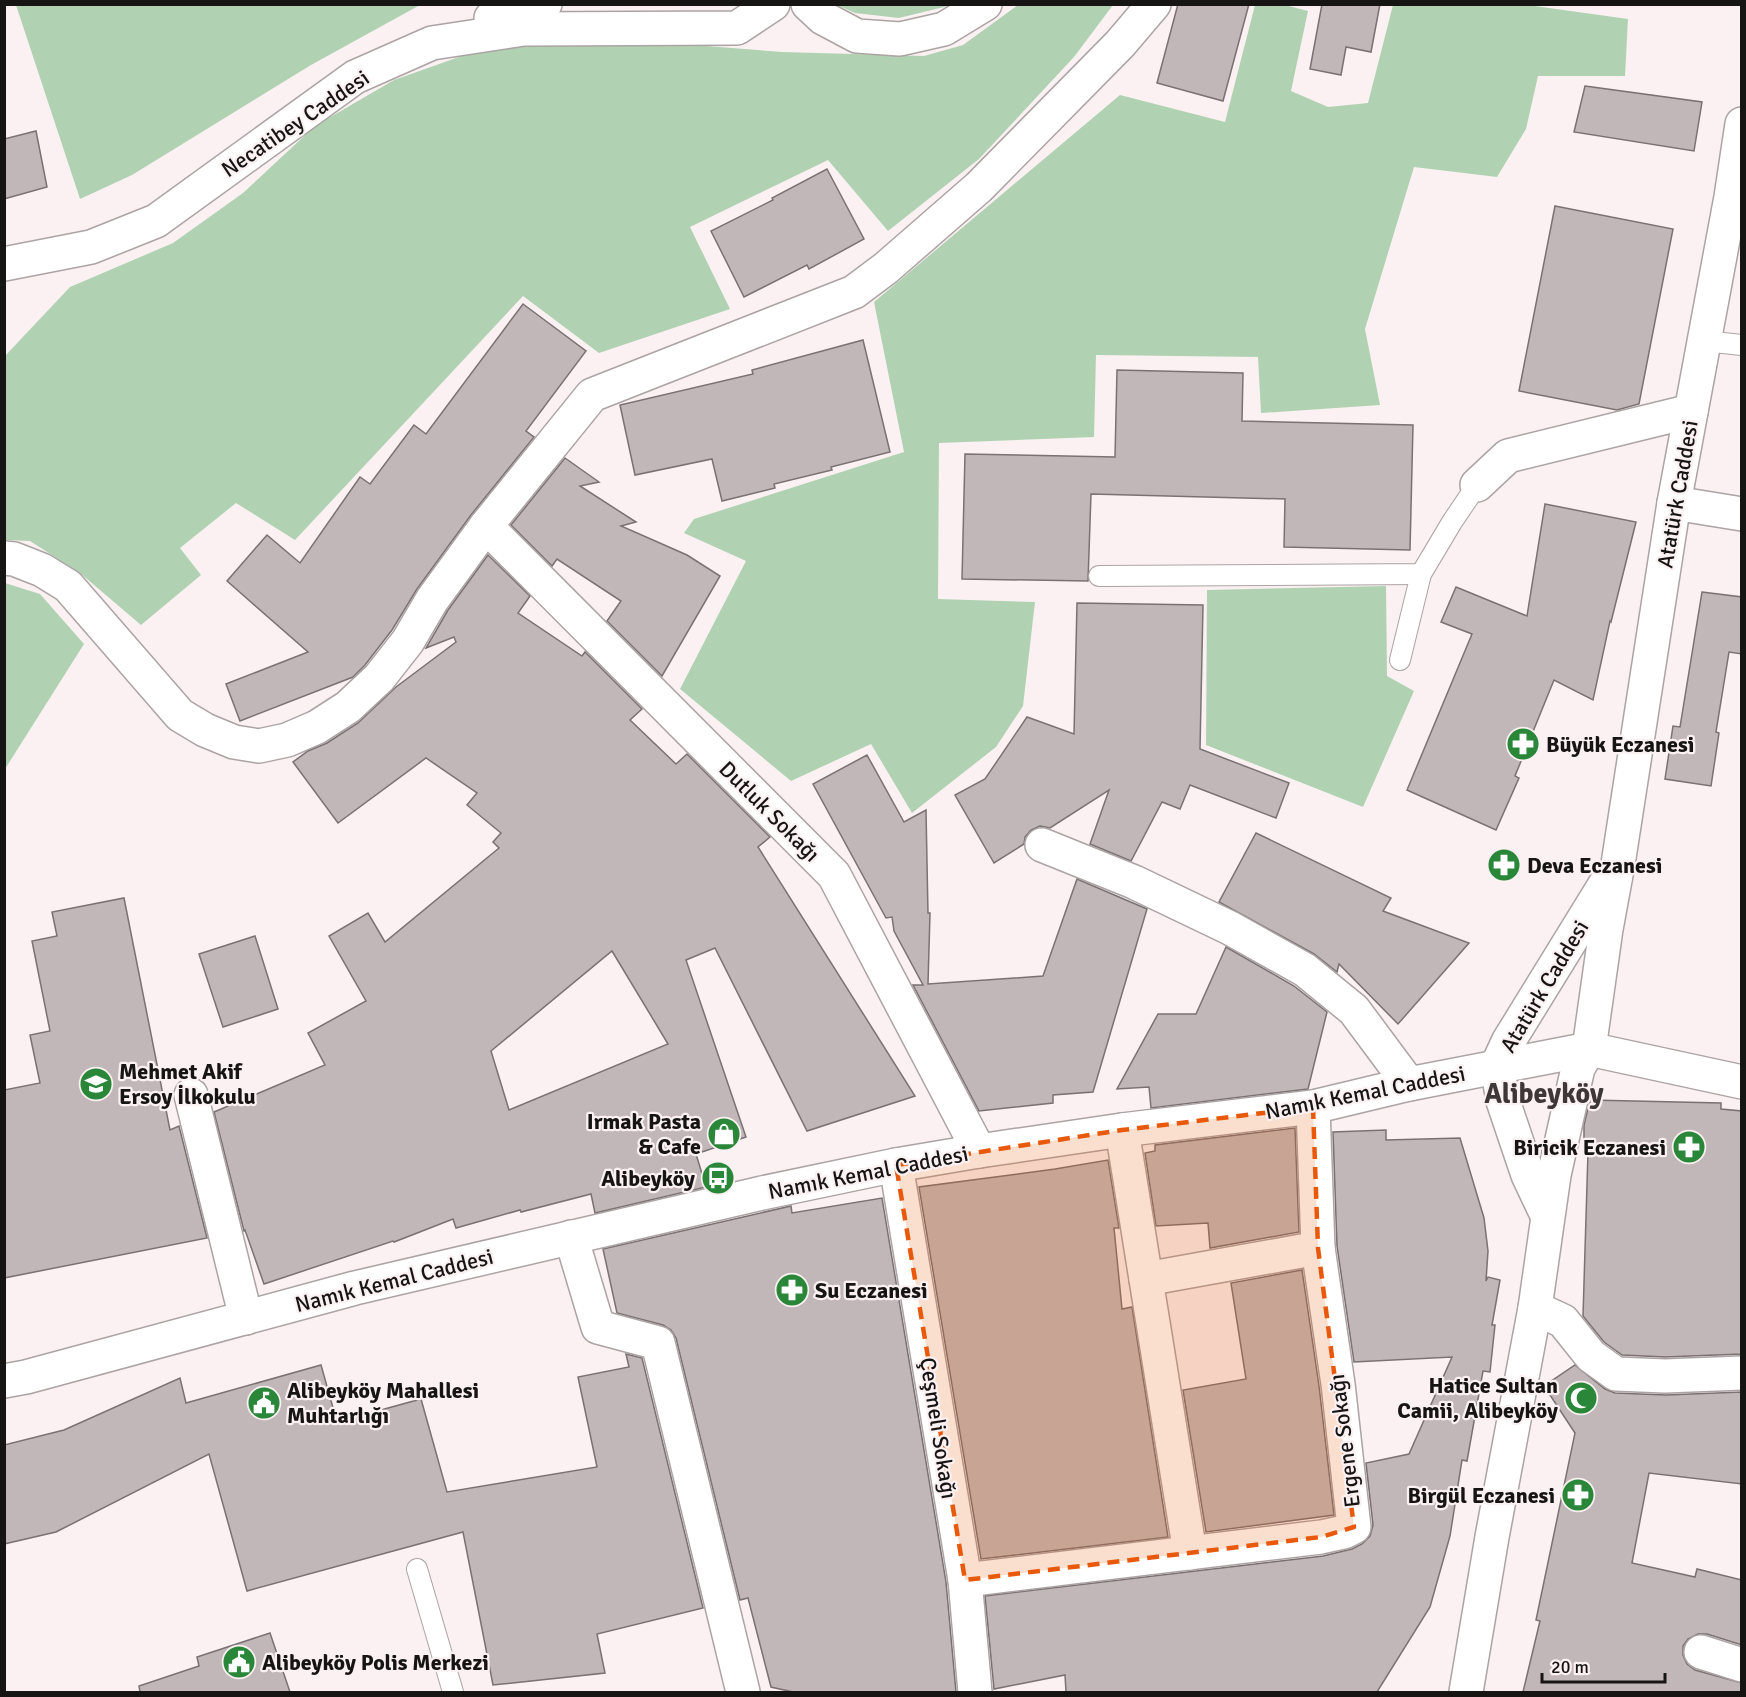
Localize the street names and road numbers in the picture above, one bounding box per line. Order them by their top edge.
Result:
street label: Necatibey Caddesi [216,64,374,183]
street label: Atatürk Caddesi [1651,418,1704,570]
street label: Dutluk Sokağı [714,755,826,867]
street label: Atatürk Caddesi [1494,915,1595,1057]
street label: Namık Kemal Caddesi [1263,1060,1467,1125]
street label: Namık Kemal Caddesi [766,1140,970,1205]
street label: Namık Kemal Caddesi [292,1243,496,1318]
street label: Çeşmeli Sokağı [914,1355,963,1501]
street label: Ergene Sokağı [1323,1373,1366,1509]

